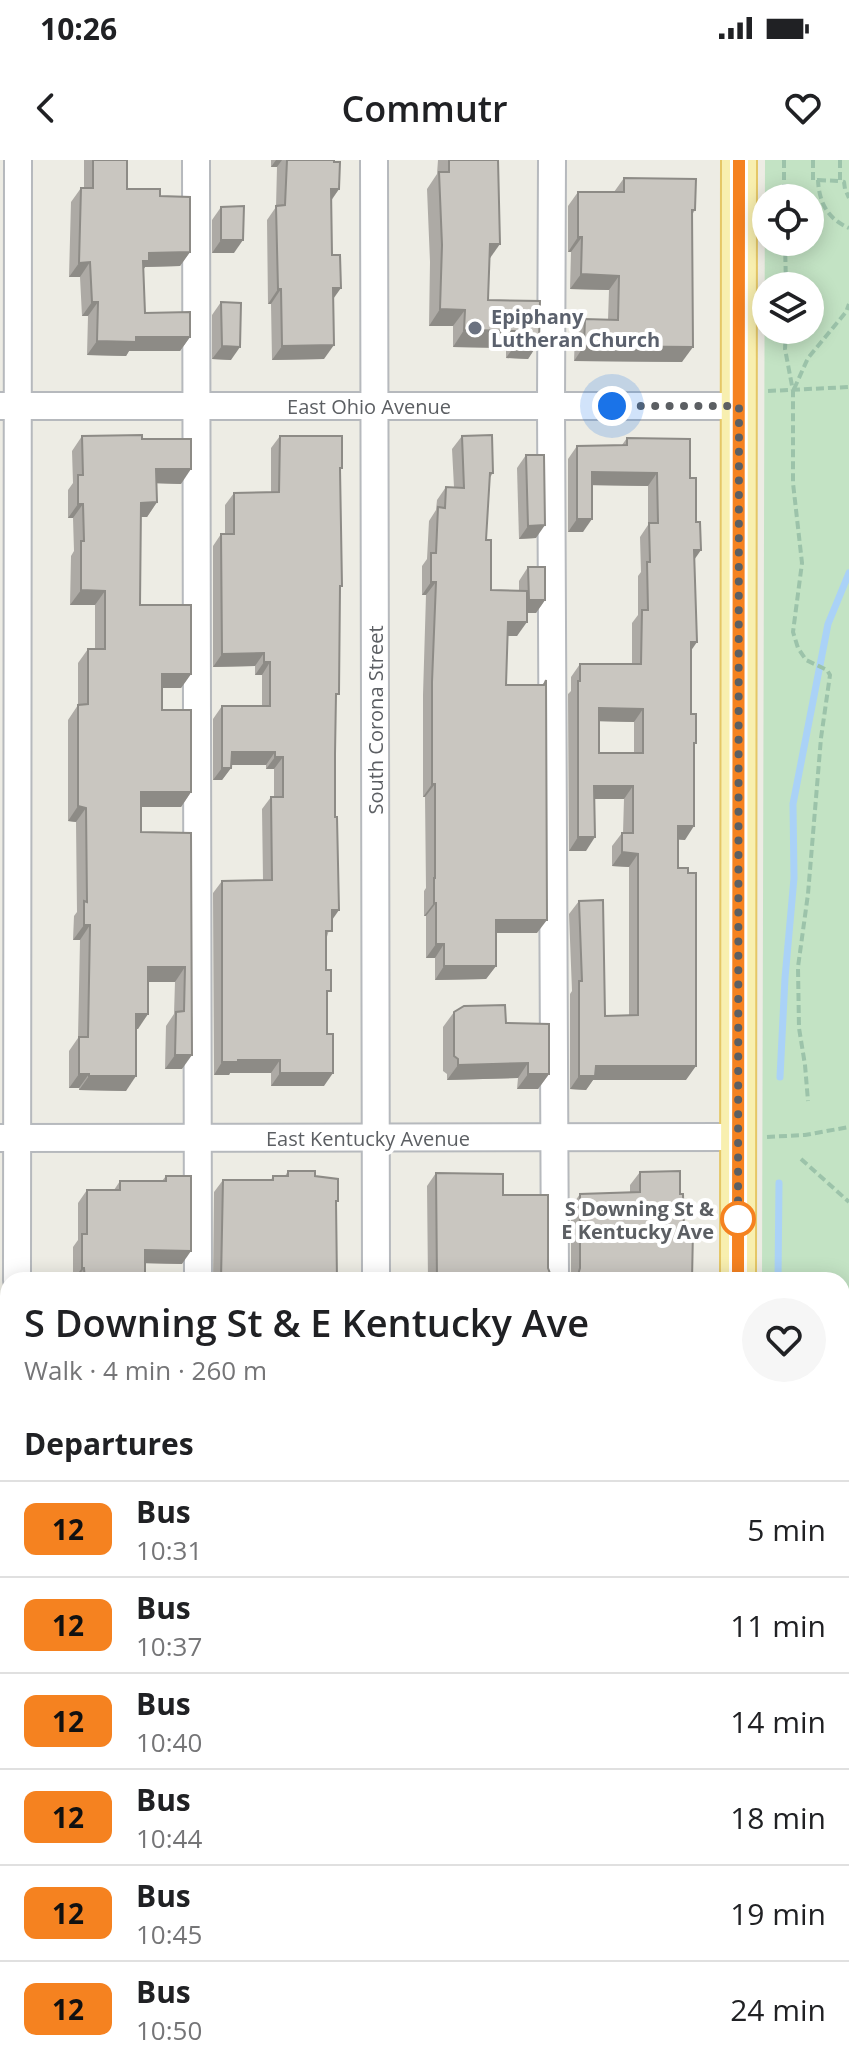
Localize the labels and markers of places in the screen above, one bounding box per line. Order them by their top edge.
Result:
place label: Epiphany Lutheran Church [491,303,660,353]
marker: Epiphany Lutheran Church [466,319,484,337]
place label: S Downing St & E Kentucky Ave [561,1195,714,1245]
marker: S Downing St & E Kentucky Ave [721,1202,755,1236]

